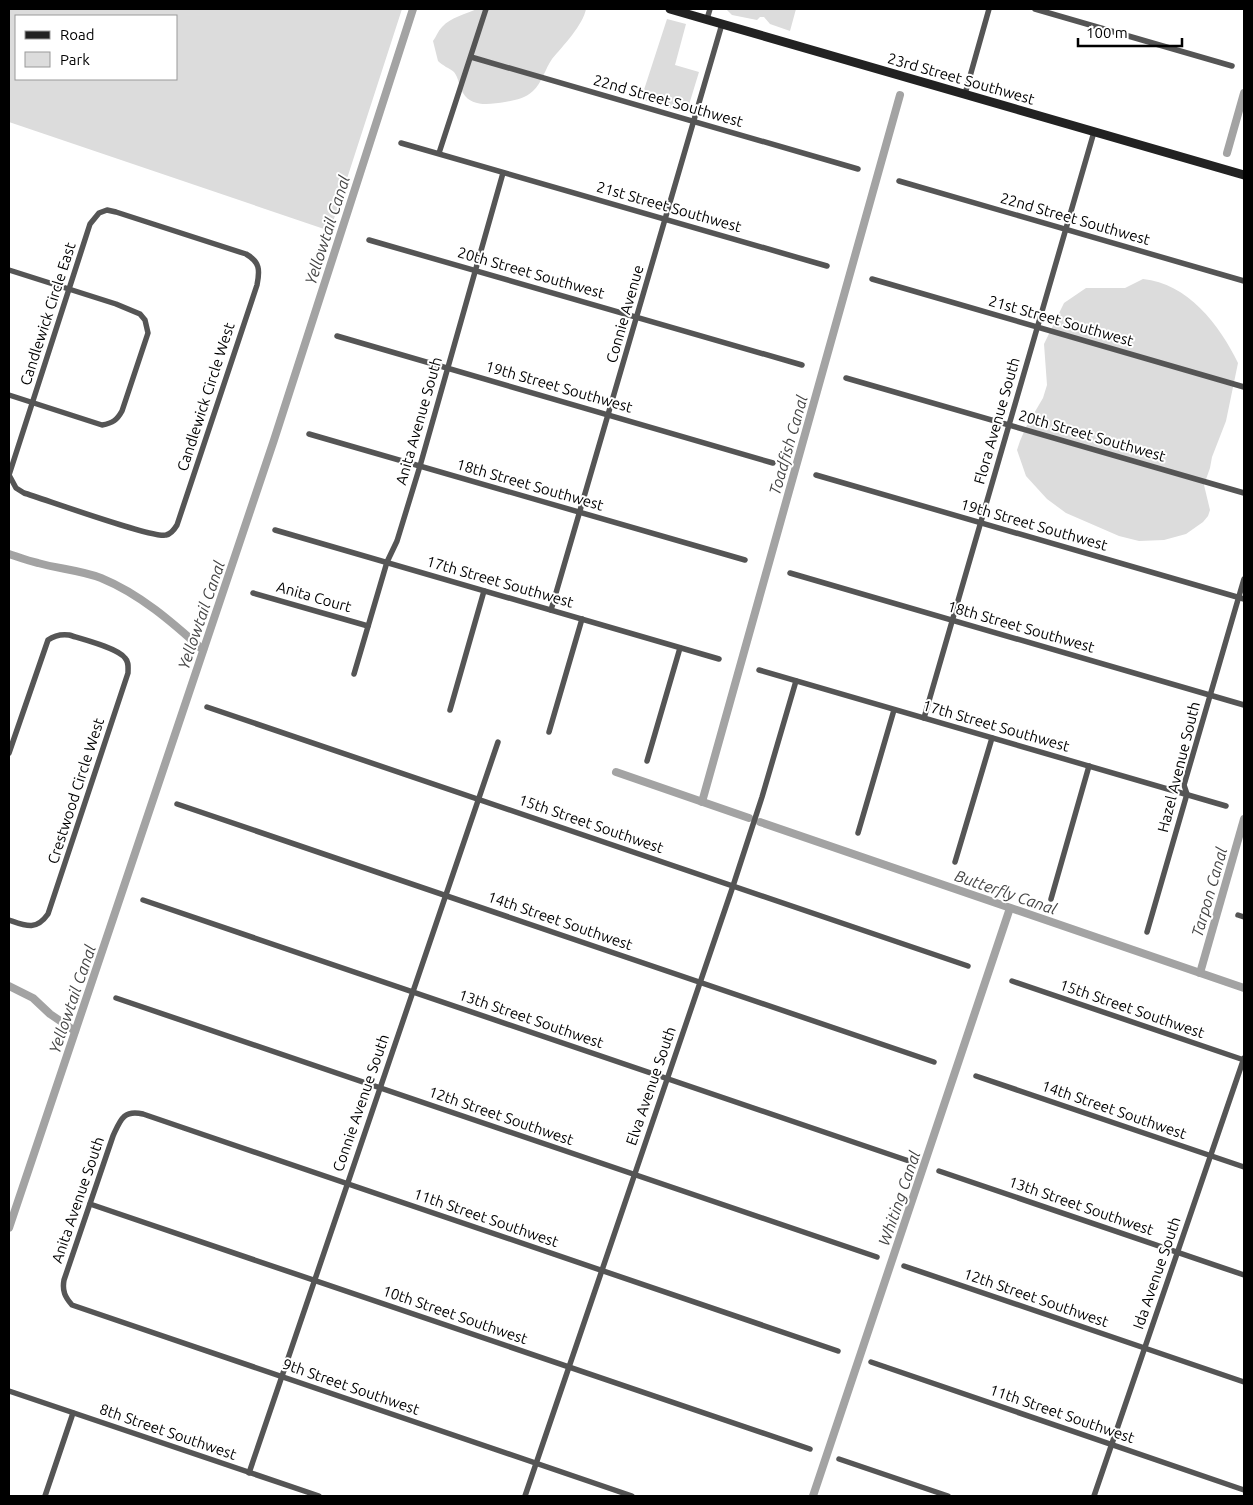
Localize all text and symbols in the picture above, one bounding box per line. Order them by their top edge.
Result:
legend [15,15,178,80]
scale bar [1078,15,1182,47]
text: 100 m [1086,24,1128,41]
text: Road [60,26,95,43]
street label: 23rd Street Southwest [886,49,1037,108]
text: Park [60,51,90,68]
street label: 22nd Street Southwest [591,71,745,130]
water label: Yellowtail Canal [301,173,353,287]
street label: 21st Street Southwest [595,178,744,235]
street label: 22nd Street Southwest [998,189,1152,248]
street label: Candlewick Circle East [16,240,79,388]
street label: 20th Street Southwest [456,243,607,302]
street label: Connie Avenue [602,263,647,365]
street label: 21st Street Southwest [987,292,1136,349]
street label: Candlewick Circle West [173,320,238,473]
street label: Anita Avenue South [392,355,445,487]
street label: Flora Avenue South [970,356,1023,486]
street label: 19th Street Southwest [484,357,635,416]
water label: Toadfish Canal [765,393,812,497]
street label: 20th Street Southwest [1017,406,1168,465]
street label: 18th Street Southwest [455,455,606,514]
street label: 19th Street Southwest [959,495,1110,554]
street label: 17th Street Southwest [425,552,576,611]
water label: Yellowtail Canal [174,558,228,672]
street label: Anita Court [275,578,354,615]
street label: 18th Street Southwest [946,597,1097,656]
street label: 17th Street Southwest [921,696,1072,755]
street label: Hazel Avenue South [1154,700,1203,834]
street label: Crestwood Circle West [44,716,107,866]
street label: 15th Street Southwest [516,791,666,856]
water label: Tarpon Canal [1188,845,1231,939]
water label: Butterfly Canal [952,866,1060,919]
street label: 14th Street Southwest [485,888,635,953]
water label: Yellowtail Canal [45,942,99,1056]
street label: 15th Street Southwest [1057,976,1207,1041]
street label: 13th Street Southwest [456,986,606,1051]
street label: Elva Avenue South [622,1024,679,1147]
street label: Connie Avenue South [329,1032,392,1174]
street label: 14th Street Southwest [1039,1077,1189,1142]
street label: 12th Street Southwest [426,1083,576,1148]
street label: Anita Avenue South [48,1134,107,1265]
water label: Whiting Canal [874,1148,924,1248]
street label: 13th Street Southwest [1006,1173,1156,1238]
street label: 11th Street Southwest [411,1185,561,1250]
street label: Ida Avenue South [1129,1215,1184,1331]
street label: 12th Street Southwest [961,1265,1111,1330]
street label: 10th Street Southwest [380,1282,530,1347]
street label: 9th Street Southwest [280,1355,422,1418]
street label: 11th Street Southwest [987,1381,1137,1446]
street label: 8th Street Southwest [97,1400,239,1463]

